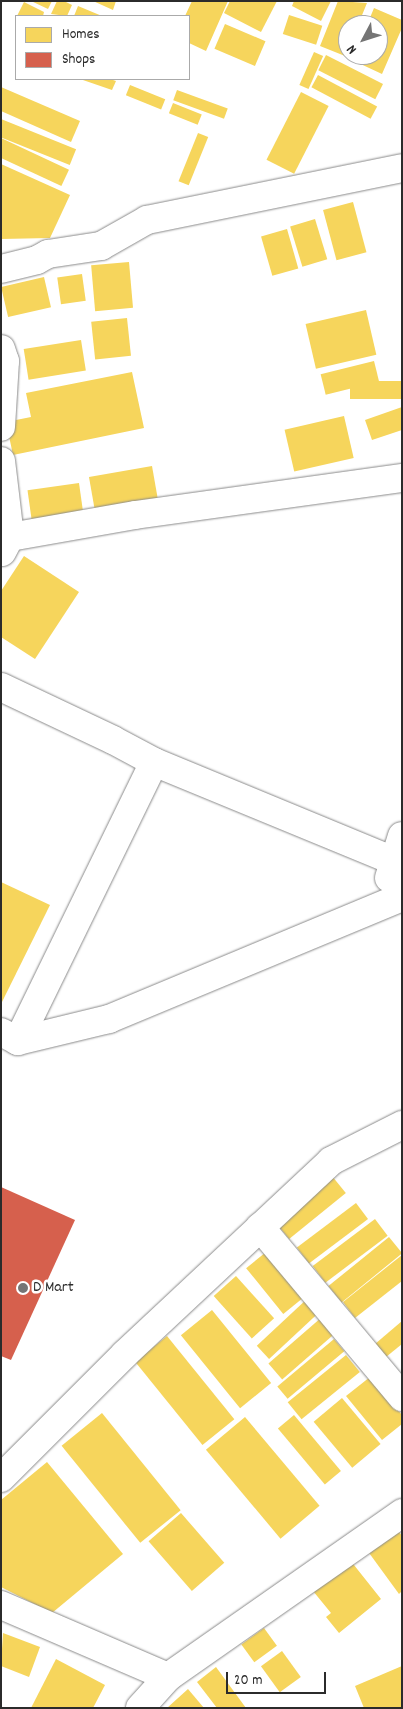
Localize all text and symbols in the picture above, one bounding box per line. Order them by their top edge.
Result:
legend [15,15,190,80]
north arrow [338,15,388,65]
text: Homes [62,24,100,46]
text: N [342,40,362,58]
text: Shops [62,49,95,71]
place label: D Mart [33,1278,74,1298]
marker: D Mart [17,1282,29,1294]
scale bar [228,1662,328,1694]
text: 20 m [234,1670,262,1692]

